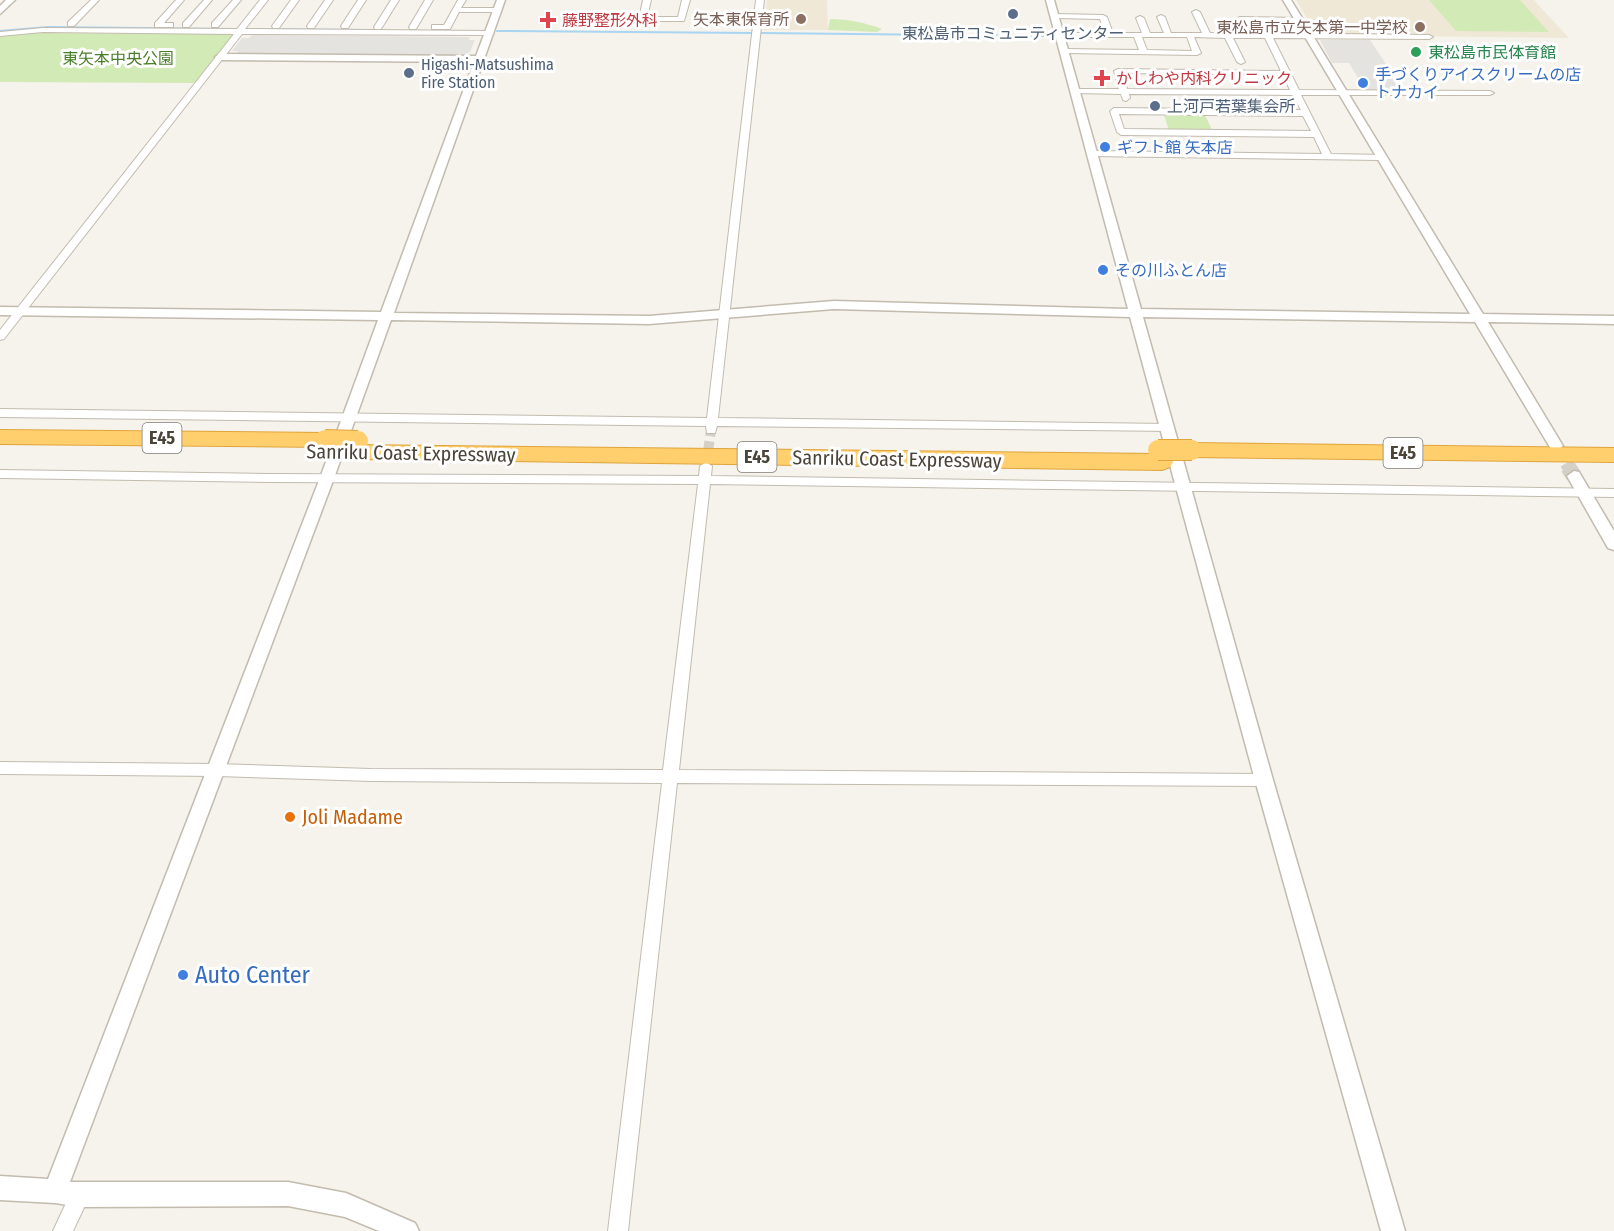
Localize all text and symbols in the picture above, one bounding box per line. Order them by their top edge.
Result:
marker: 東松島市コミュニティセンター [1006,7,1020,21]
place label: 矢本東保育所 [693,10,789,29]
marker: 藤野整形外科 [539,11,557,29]
place label: 藤野整形外科 [562,11,658,30]
marker: 矢本東保育所 [794,12,808,26]
place label: 東松島市立矢本第一中学校 [1216,18,1408,37]
marker: 東松島市立矢本第一中学校 [1413,20,1427,34]
place label: 東松島市コミュニティセンター [901,24,1125,43]
place label: 東松島市民体育館 [1428,43,1556,62]
marker: 東松島市民体育館 [1409,45,1423,59]
park label: 東矢本中央公園 [62,49,174,68]
place label: Higashi-Matsushima Fire Station [421,55,554,92]
place label: 手づくりアイスクリームの店 トナカイ [1375,65,1581,102]
marker: Higashi-Matsushima Fire Station [402,66,416,80]
marker: かしわや内科クリニック [1093,69,1111,87]
place label: かしわや内科クリニック [1116,69,1292,88]
marker: 手づくりアイスクリームの店 トナカイ [1356,76,1370,90]
place label: 上河戸若葉集会所 [1167,97,1295,116]
marker: 上河戸若葉集会所 [1148,99,1162,113]
place label: ギフト館 矢本店 [1117,138,1233,157]
marker: ギフト館 矢本店 [1098,140,1112,154]
place label: その川ふとん店 [1115,261,1227,280]
marker: その川ふとん店 [1096,263,1110,277]
road number: E45 [142,423,182,453]
road number: E45 [1384,438,1422,468]
street label: Sanriku Coast Expressway [306,439,516,467]
road number: E45 [738,442,777,472]
street label: Sanriku Coast Expressway [792,445,1002,473]
place label: Joli Madame [302,805,403,829]
marker: Joli Madame [283,810,297,824]
place label: Auto Center [195,961,310,989]
marker: Auto Center [176,968,190,982]

